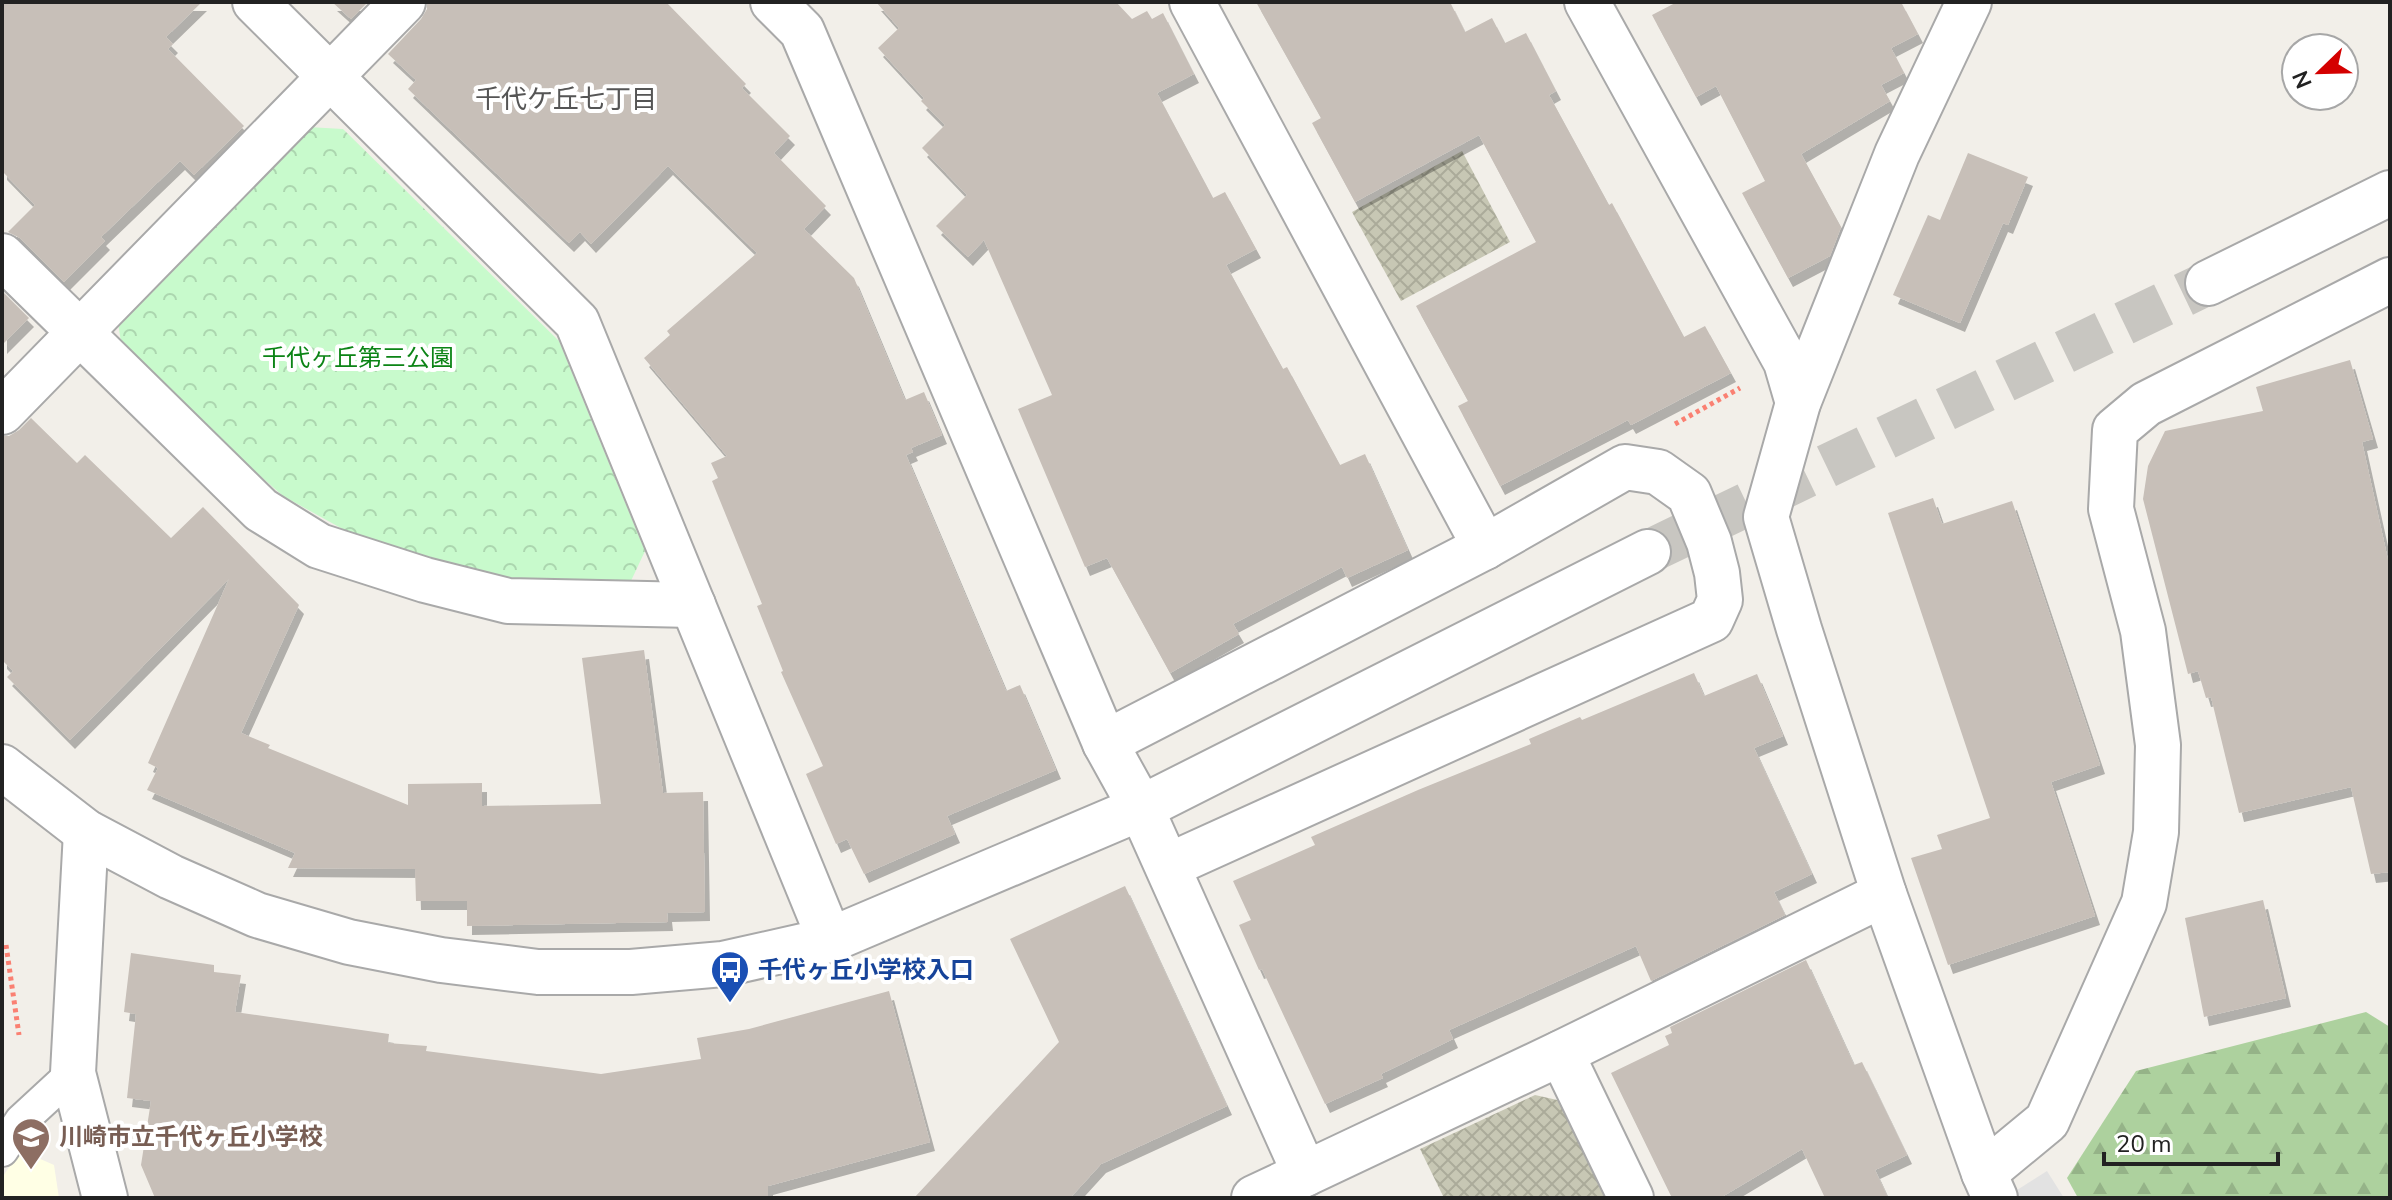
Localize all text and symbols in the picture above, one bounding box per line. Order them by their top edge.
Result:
north arrow [2280,32,2360,112]
text: N [2285,66,2320,93]
district label: 千代ケ丘七丁目 [475,82,657,117]
park label: 千代ヶ丘第三公園 [262,342,454,374]
bus stop icon: 千代ヶ丘小学校入口 [709,949,751,1004]
place label: 千代ヶ丘小学校入口 [758,954,974,986]
school or university icon: 川崎市立千代ヶ丘小学校 [10,1116,52,1171]
scale bar [2104,1116,2278,1166]
place label: 川崎市立千代ヶ丘小学校 [59,1121,323,1153]
text: 20 m [2116,1128,2172,1160]

